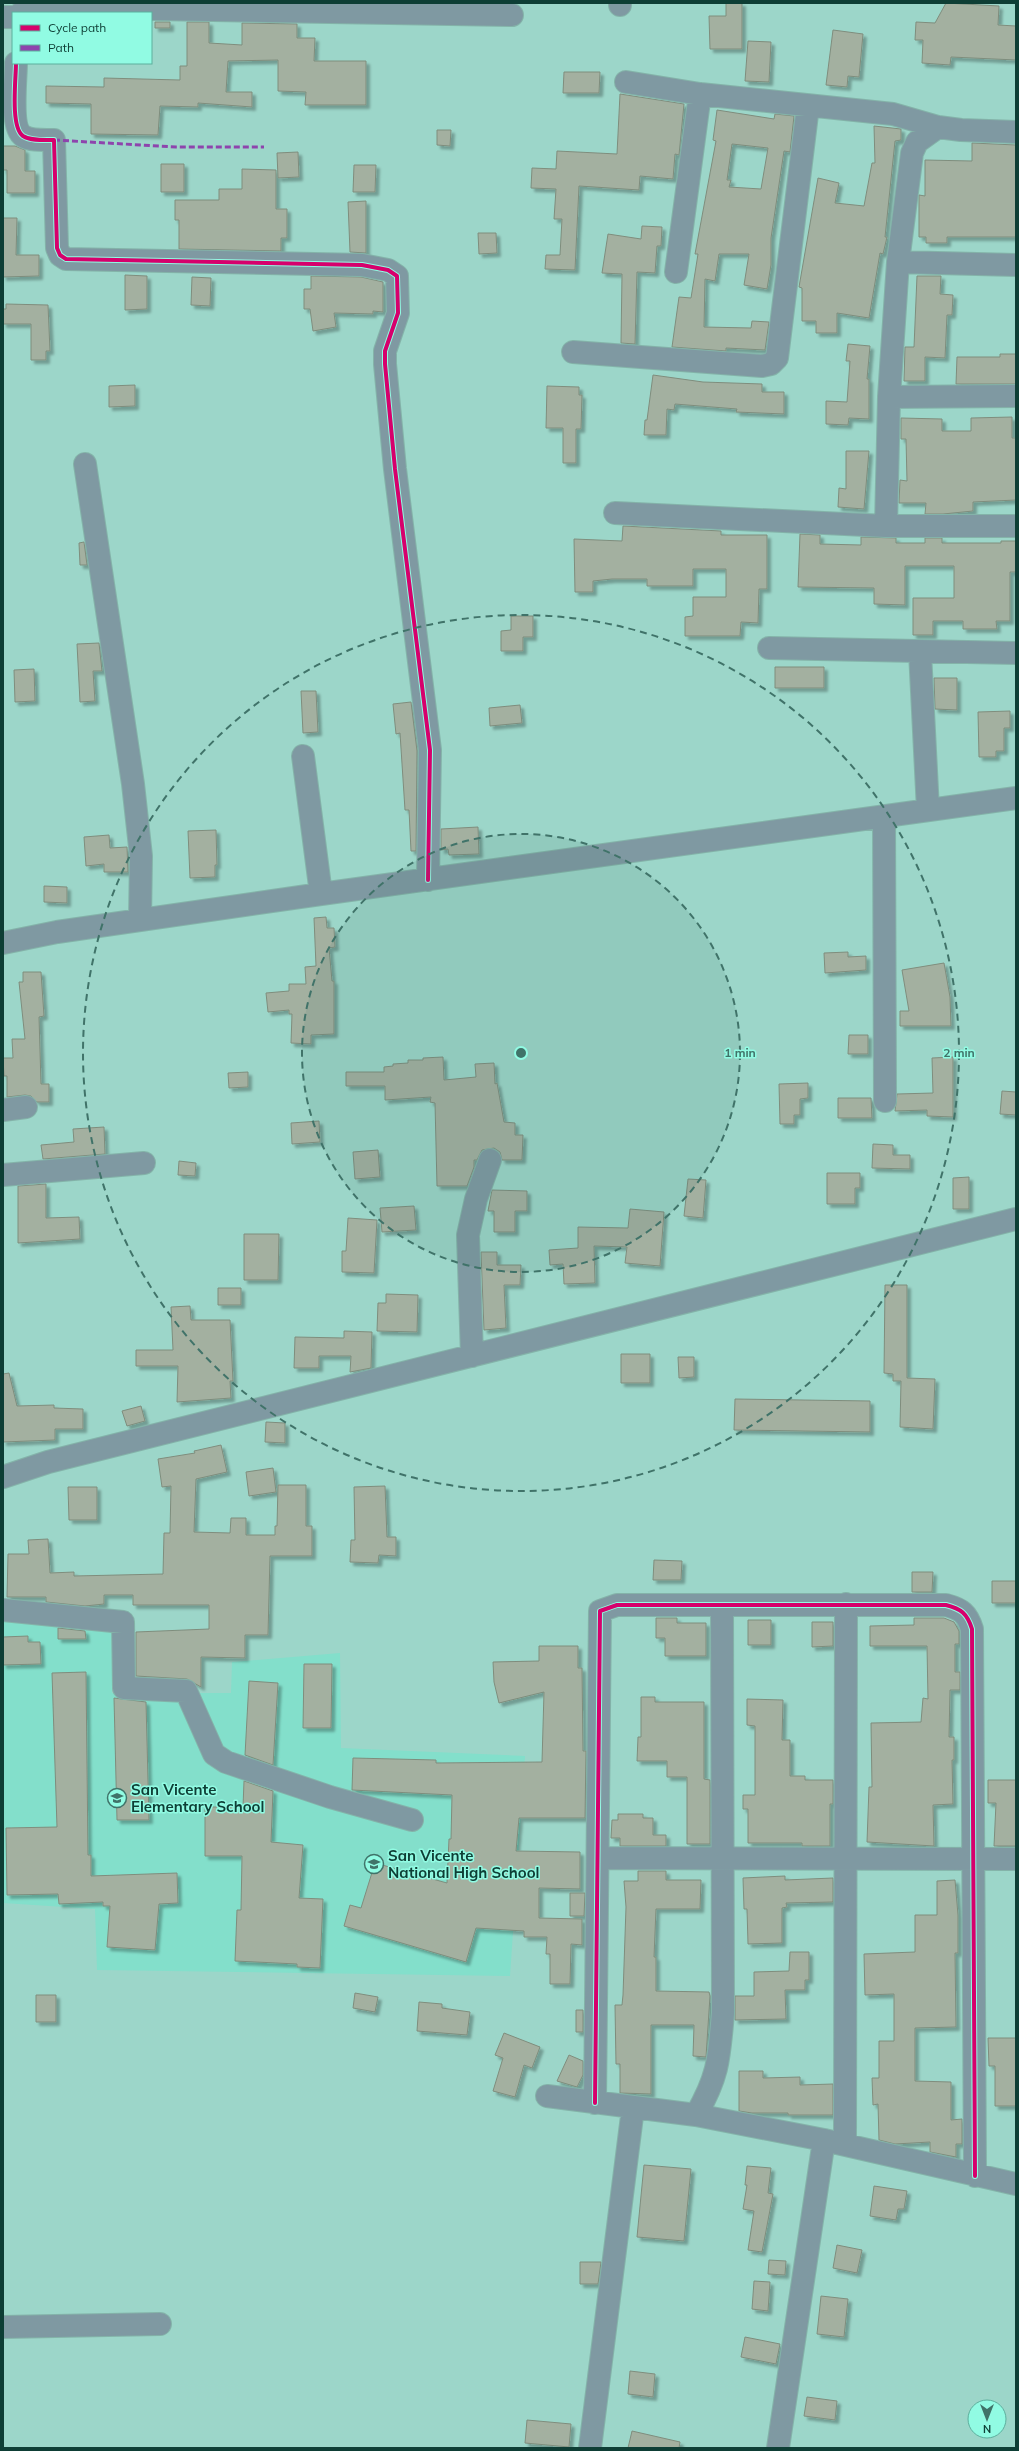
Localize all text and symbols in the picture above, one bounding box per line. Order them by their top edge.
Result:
legend [12,12,152,64]
text: Cycle path [48,20,106,35]
text: Path [48,40,74,55]
text: 1 min [724,1045,756,1060]
text: 2 min [943,1045,975,1060]
centre of rings [514,1046,528,1060]
place label: San Vicente Elementary School [131,1780,264,1816]
school or university icon: San Vicente Elementary School [106,1787,128,1809]
place label: San Vicente National High School [388,1846,539,1882]
school or university icon: San Vicente National High School [363,1853,385,1875]
north arrow [967,2399,1007,2439]
text: N [983,2422,991,2436]

